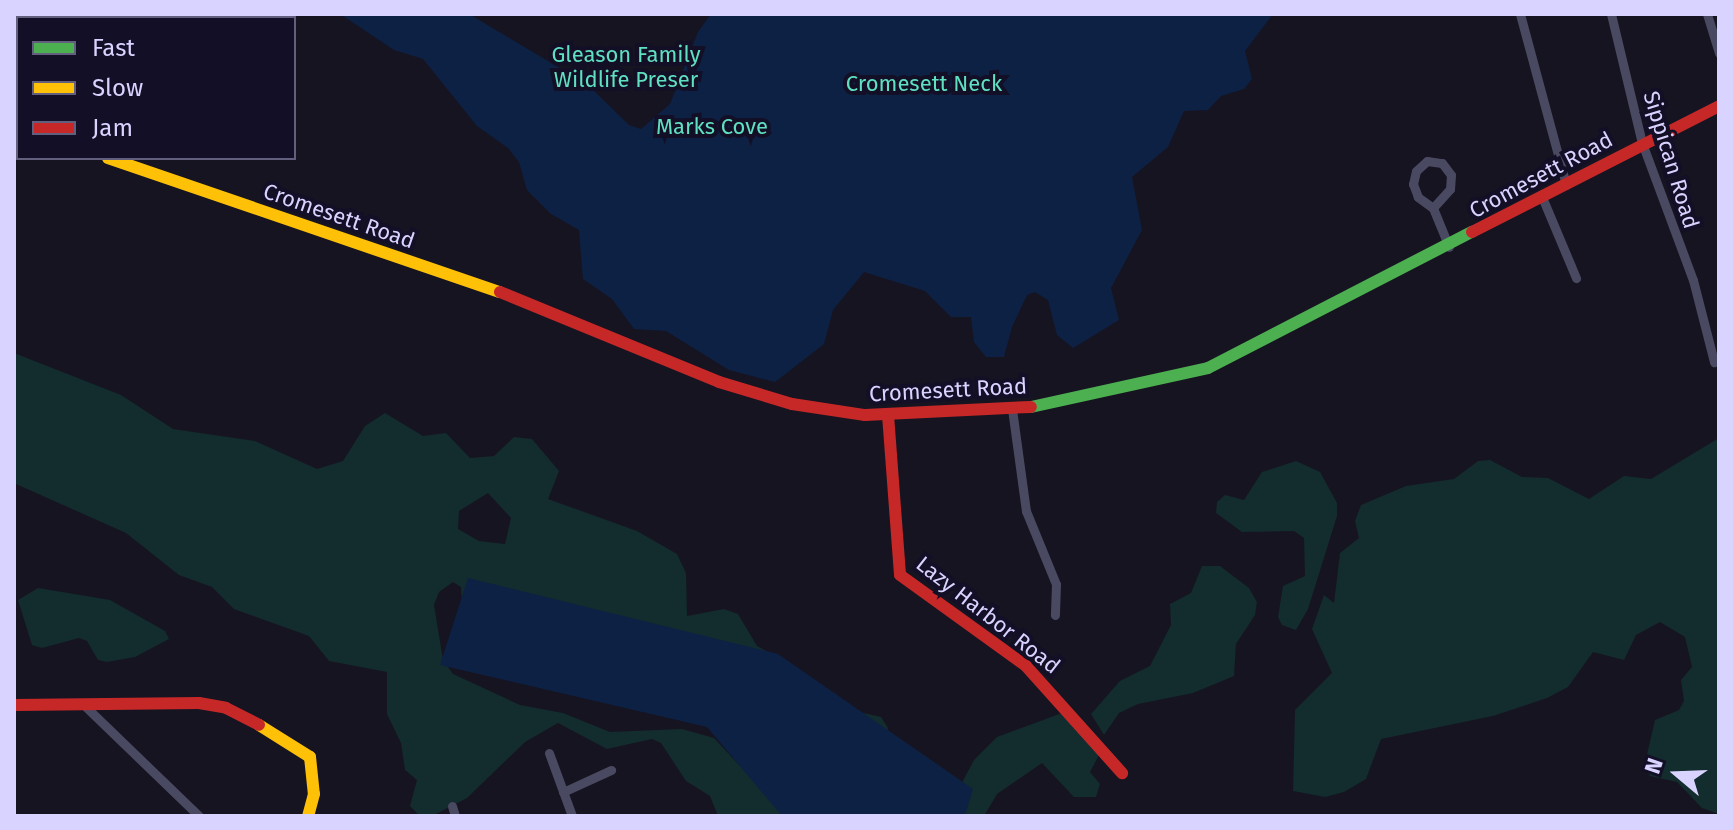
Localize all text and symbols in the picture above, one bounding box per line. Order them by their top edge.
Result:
legend [16,16,296,160]
text: Fast [92,34,135,62]
park label: Gleason Family Wildlife Preser [551,41,701,92]
park label: Cromesett Neck [846,71,1002,97]
text: Slow [92,74,143,102]
street label: Sippican Road [1638,88,1704,232]
text: Jam [92,114,133,142]
park label: Marks Cove [656,114,768,140]
street label: Cromesett Road [1465,126,1617,224]
street label: Cromesett Road [260,178,418,254]
street label: Cromesett Road [868,373,1028,407]
street label: Lazy Harbor Road [911,551,1065,679]
north arrow [1637,734,1717,814]
text: N [1639,755,1669,777]

